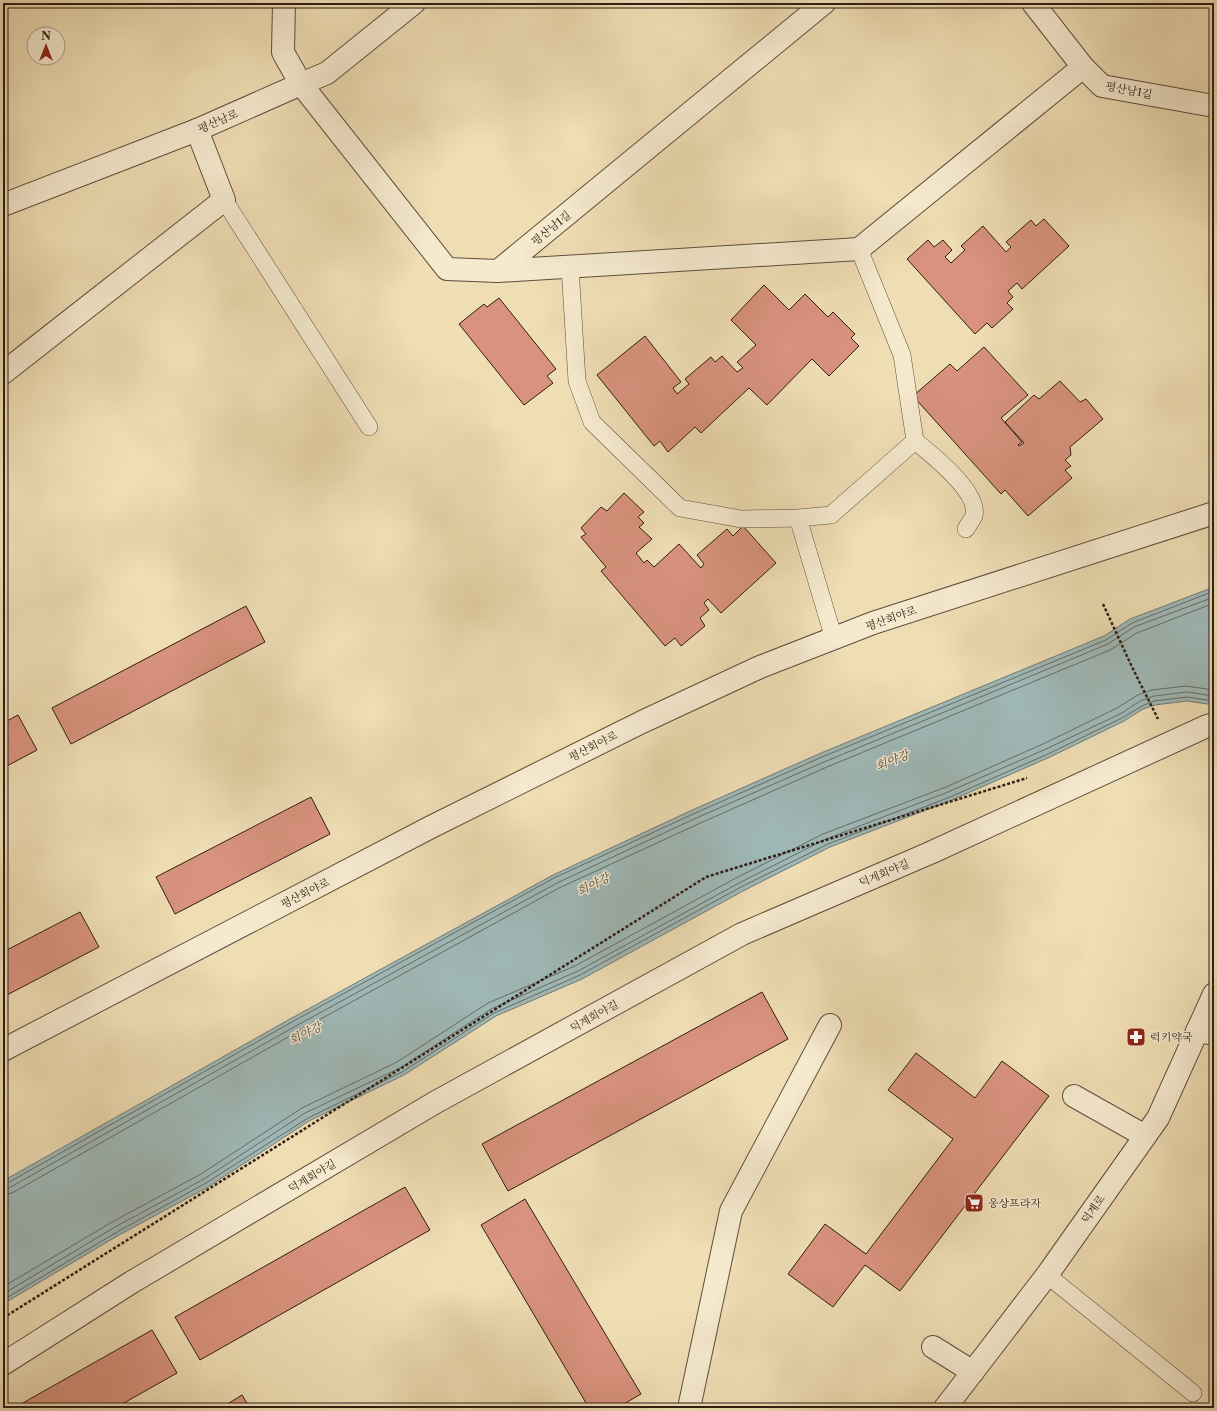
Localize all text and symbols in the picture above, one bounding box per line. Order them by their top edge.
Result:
north arrow [26,26,66,66]
text: N [41,29,51,43]
street label: 평산남1길 [1105,79,1153,101]
street label: 평산남로 [196,106,241,136]
street label: 평산남1길 [528,208,574,248]
street label: 평산회야로 [864,603,919,633]
street label: 평산회야로 [566,728,620,764]
water label: 회야강 [873,746,913,773]
street label: 덕계회야길 [857,856,911,890]
water label: 회야강 [574,868,614,899]
street label: 평산회야로 [278,875,332,911]
street label: 덕계회야길 [567,997,621,1035]
water label: 회야강 [286,1017,326,1048]
pharmacy icon: 럭키약국 [1125,1026,1147,1048]
place label: 럭키약국 [1150,1030,1193,1044]
street label: 덕계회야길 [286,1156,338,1196]
supermarket icon: 웅상프라자 [963,1192,985,1214]
street label: 덕계로 [1078,1192,1108,1226]
place label: 웅상프라자 [988,1196,1042,1210]

